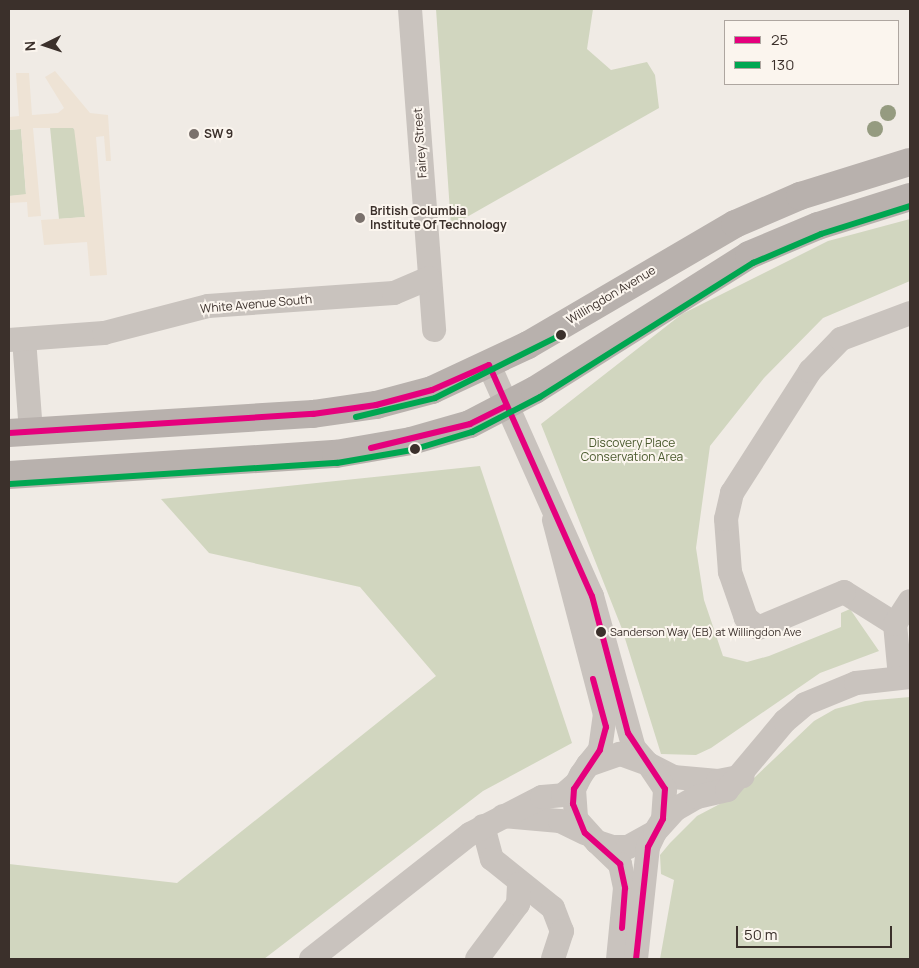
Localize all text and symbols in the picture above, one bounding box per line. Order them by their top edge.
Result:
north arrow [20,20,70,70]
legend [724,20,899,85]
text: 25 [771,29,788,50]
text: N [20,40,39,52]
text: 130 [771,54,794,75]
street label: Fairey Street [410,107,430,179]
place label: SW 9 [204,127,233,141]
marker: SW 9 [188,128,200,140]
place label: British Columbia Institute Of Technology [370,204,507,232]
marker: British Columbia Institute Of Technology [354,212,366,224]
street label: Willingdon Avenue [564,263,658,327]
street label: White Avenue South [199,292,313,316]
unlabelled marker [556,330,566,340]
park label: Discovery Place Conservation Area [581,436,683,464]
unlabelled marker [410,444,420,454]
place label: Sanderson Way (EB) at Willingdon Ave [610,625,801,639]
marker: Sanderson Way (EB) at Willingdon Ave [596,627,606,637]
scale bar [739,916,895,948]
text: 50 m [744,924,778,945]

